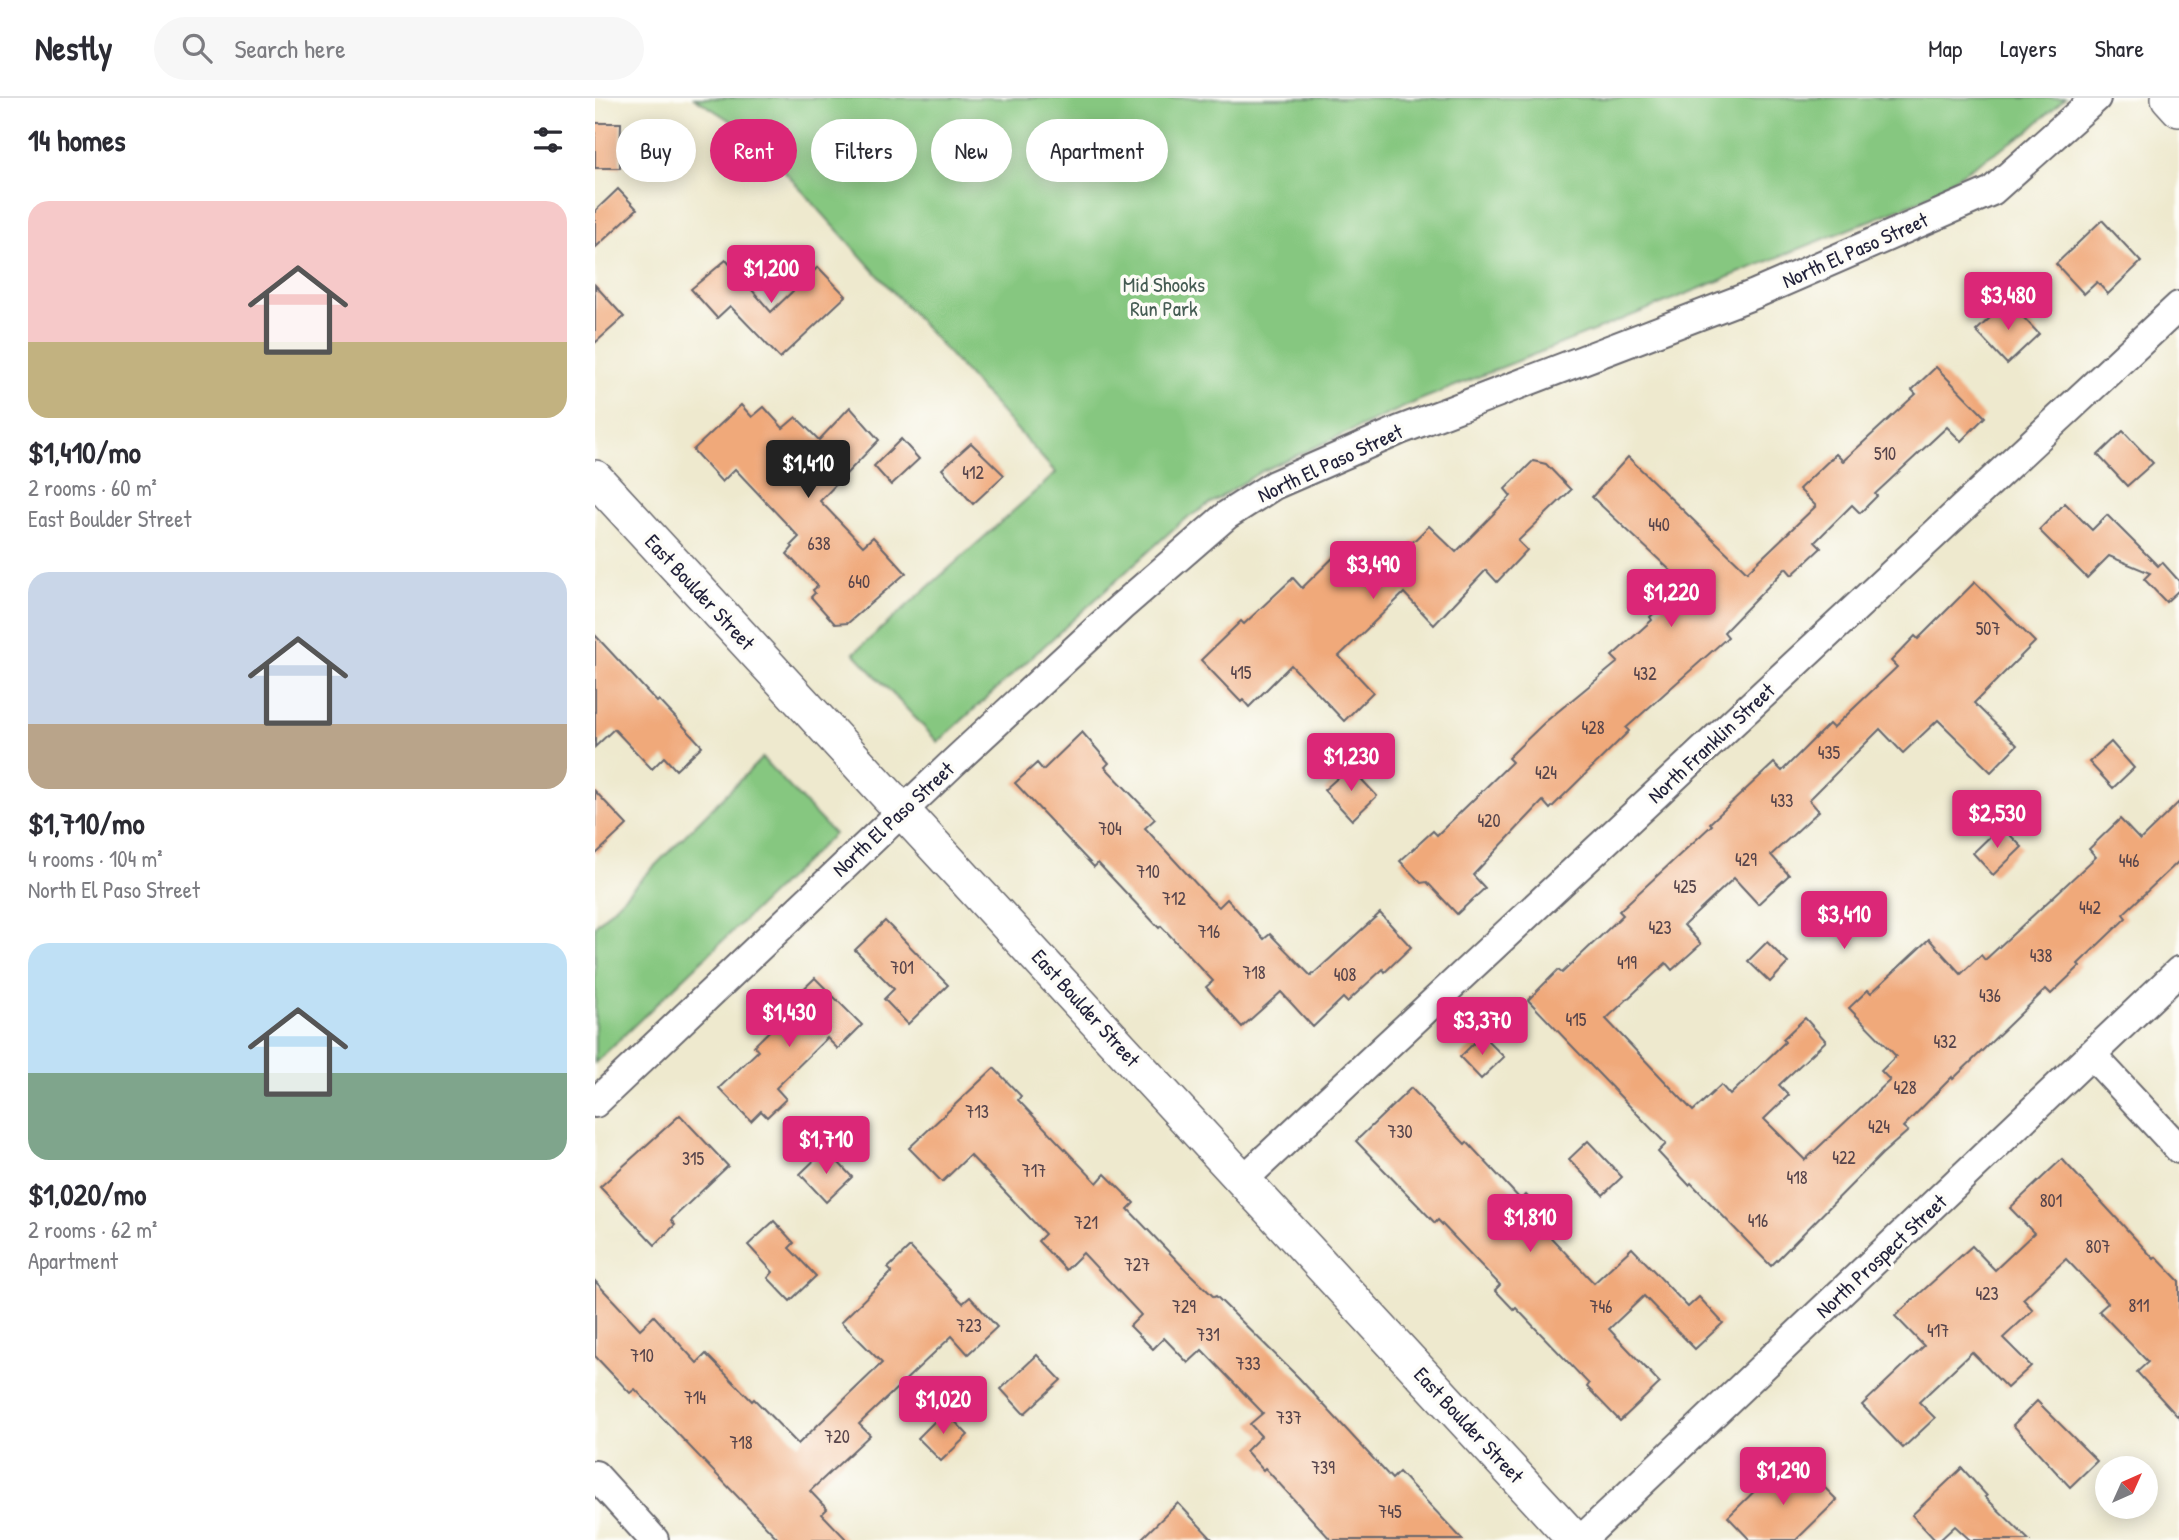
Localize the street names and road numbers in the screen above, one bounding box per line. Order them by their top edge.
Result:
street label: North El Paso Street [1777,205,1933,295]
street label: North El Paso Street [1253,416,1408,509]
street label: East Boulder Street [639,528,762,657]
street label: North Franklin Street [1641,676,1782,810]
street label: North El Paso Street [826,754,961,883]
street label: East Boulder Street [1025,943,1147,1074]
street label: North Prospect Street [1809,1187,1954,1324]
street label: East Boulder Street [1408,1361,1531,1490]

